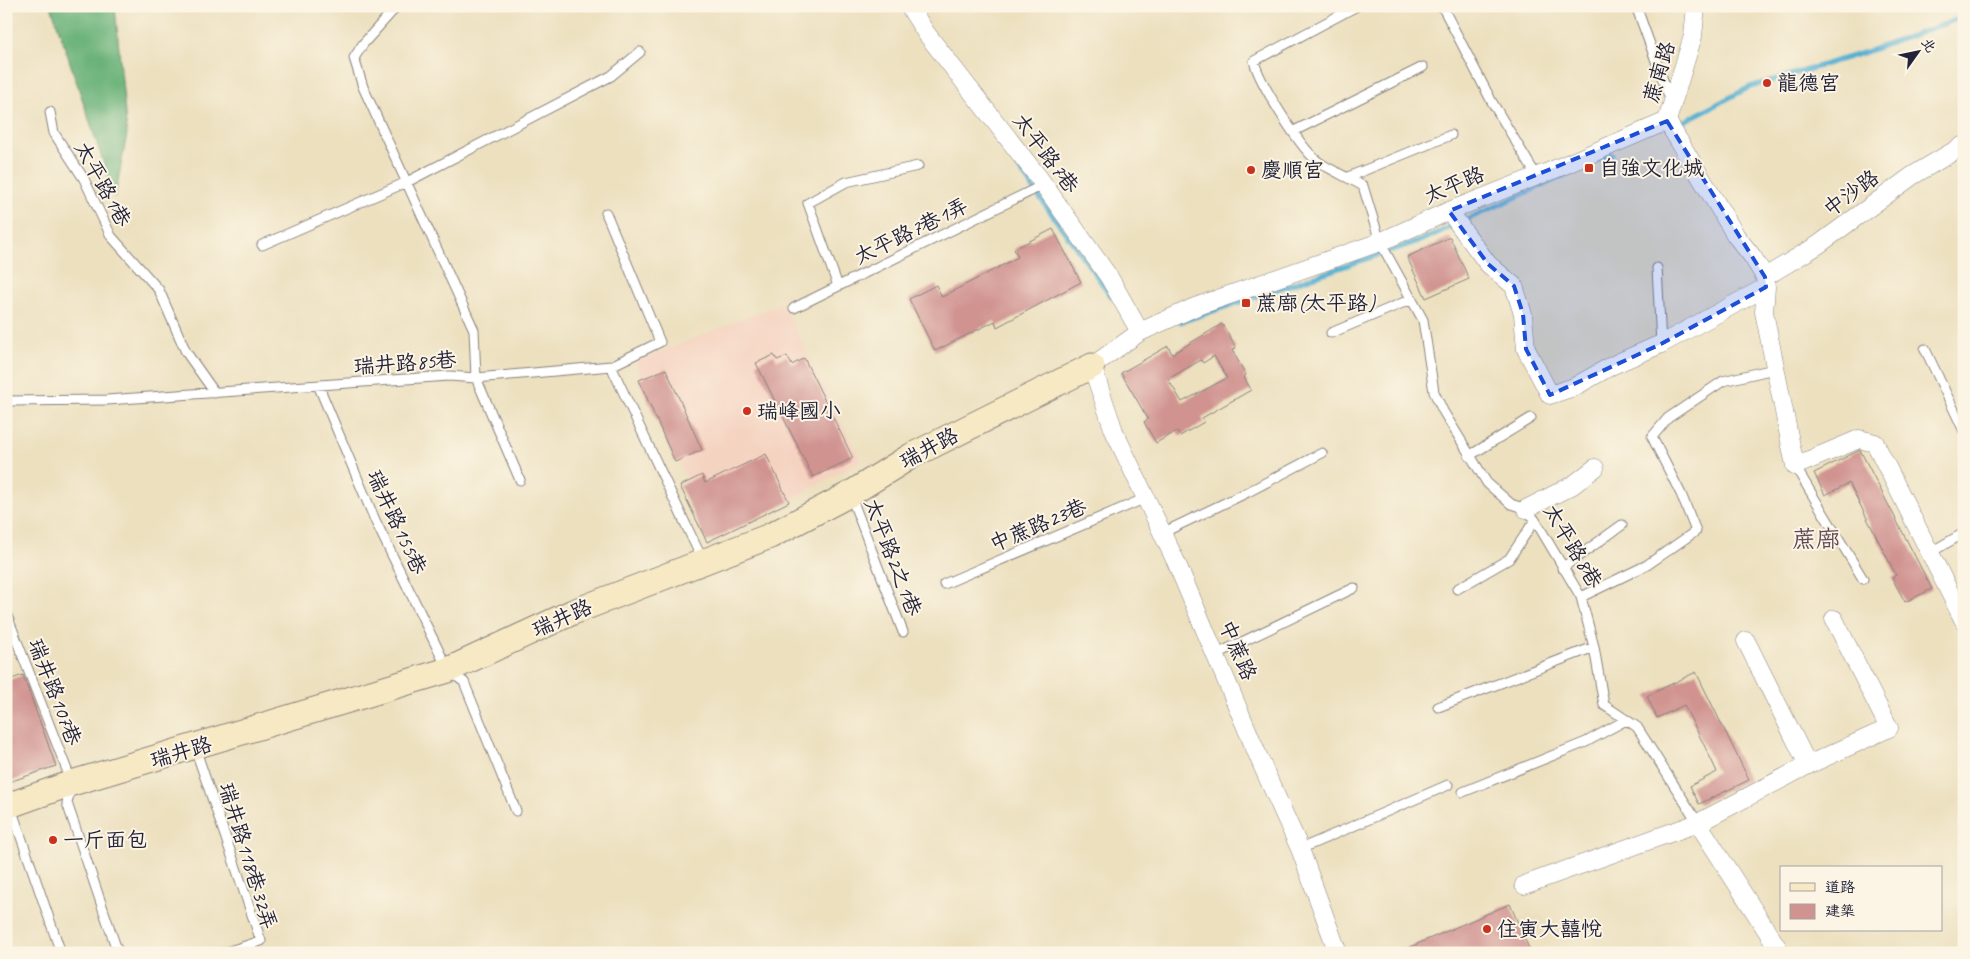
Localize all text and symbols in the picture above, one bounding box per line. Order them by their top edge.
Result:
north arrow [1892,28,1942,78]
text: 北 [1918,35,1939,56]
street label: 蔗南路 [1637,38,1681,106]
place label: 龍德宮 [1777,70,1840,96]
marker: 龍德宮 [1761,77,1773,89]
street label: 太平路7巷 [1007,108,1085,198]
street label: 太平路1巷 [69,137,137,231]
place label: 自強文化城 [1599,155,1704,181]
place label: 慶順宮 [1261,157,1324,183]
street label: 太平路 [1420,161,1488,209]
marker: 自強文化城 [1583,162,1595,174]
marker: 慶順宮 [1245,164,1257,176]
street label: 中沙路 [1818,164,1884,222]
street label: 太平路7巷1弄 [850,192,972,270]
place label: 蔗廍(太平路) [1256,290,1376,316]
marker: 蔗廍(太平路) [1240,297,1252,309]
street label: 瑞井路85巷 [353,346,457,380]
place label: 瑞峰國小 [757,398,841,424]
marker: 瑞峰國小 [741,405,753,417]
street label: 瑞井路 [895,422,963,474]
street label: 瑞井路155巷 [361,466,433,578]
street label: 中蔗路23巷 [986,493,1090,557]
street label: 太平路2之1巷 [859,495,927,619]
street label: 太平路8巷 [1538,499,1608,593]
district label: 蔗廍 [1792,524,1840,554]
street label: 瑞井路 [528,593,596,643]
street label: 中蔗路 [1214,616,1262,684]
street label: 瑞井路107巷 [23,635,87,749]
street label: 瑞井路 [147,731,215,773]
street label: 瑞井路118巷32弄 [213,779,283,933]
place label: 一斤面包 [63,827,147,853]
marker: 一斤面包 [47,834,59,846]
legend [1780,866,1942,932]
text: 道路 [1825,878,1855,897]
text: 建築 [1825,902,1855,921]
place label: 住寅大囍悅 [1497,916,1602,942]
marker: 住寅大囍悅 [1481,923,1493,935]

